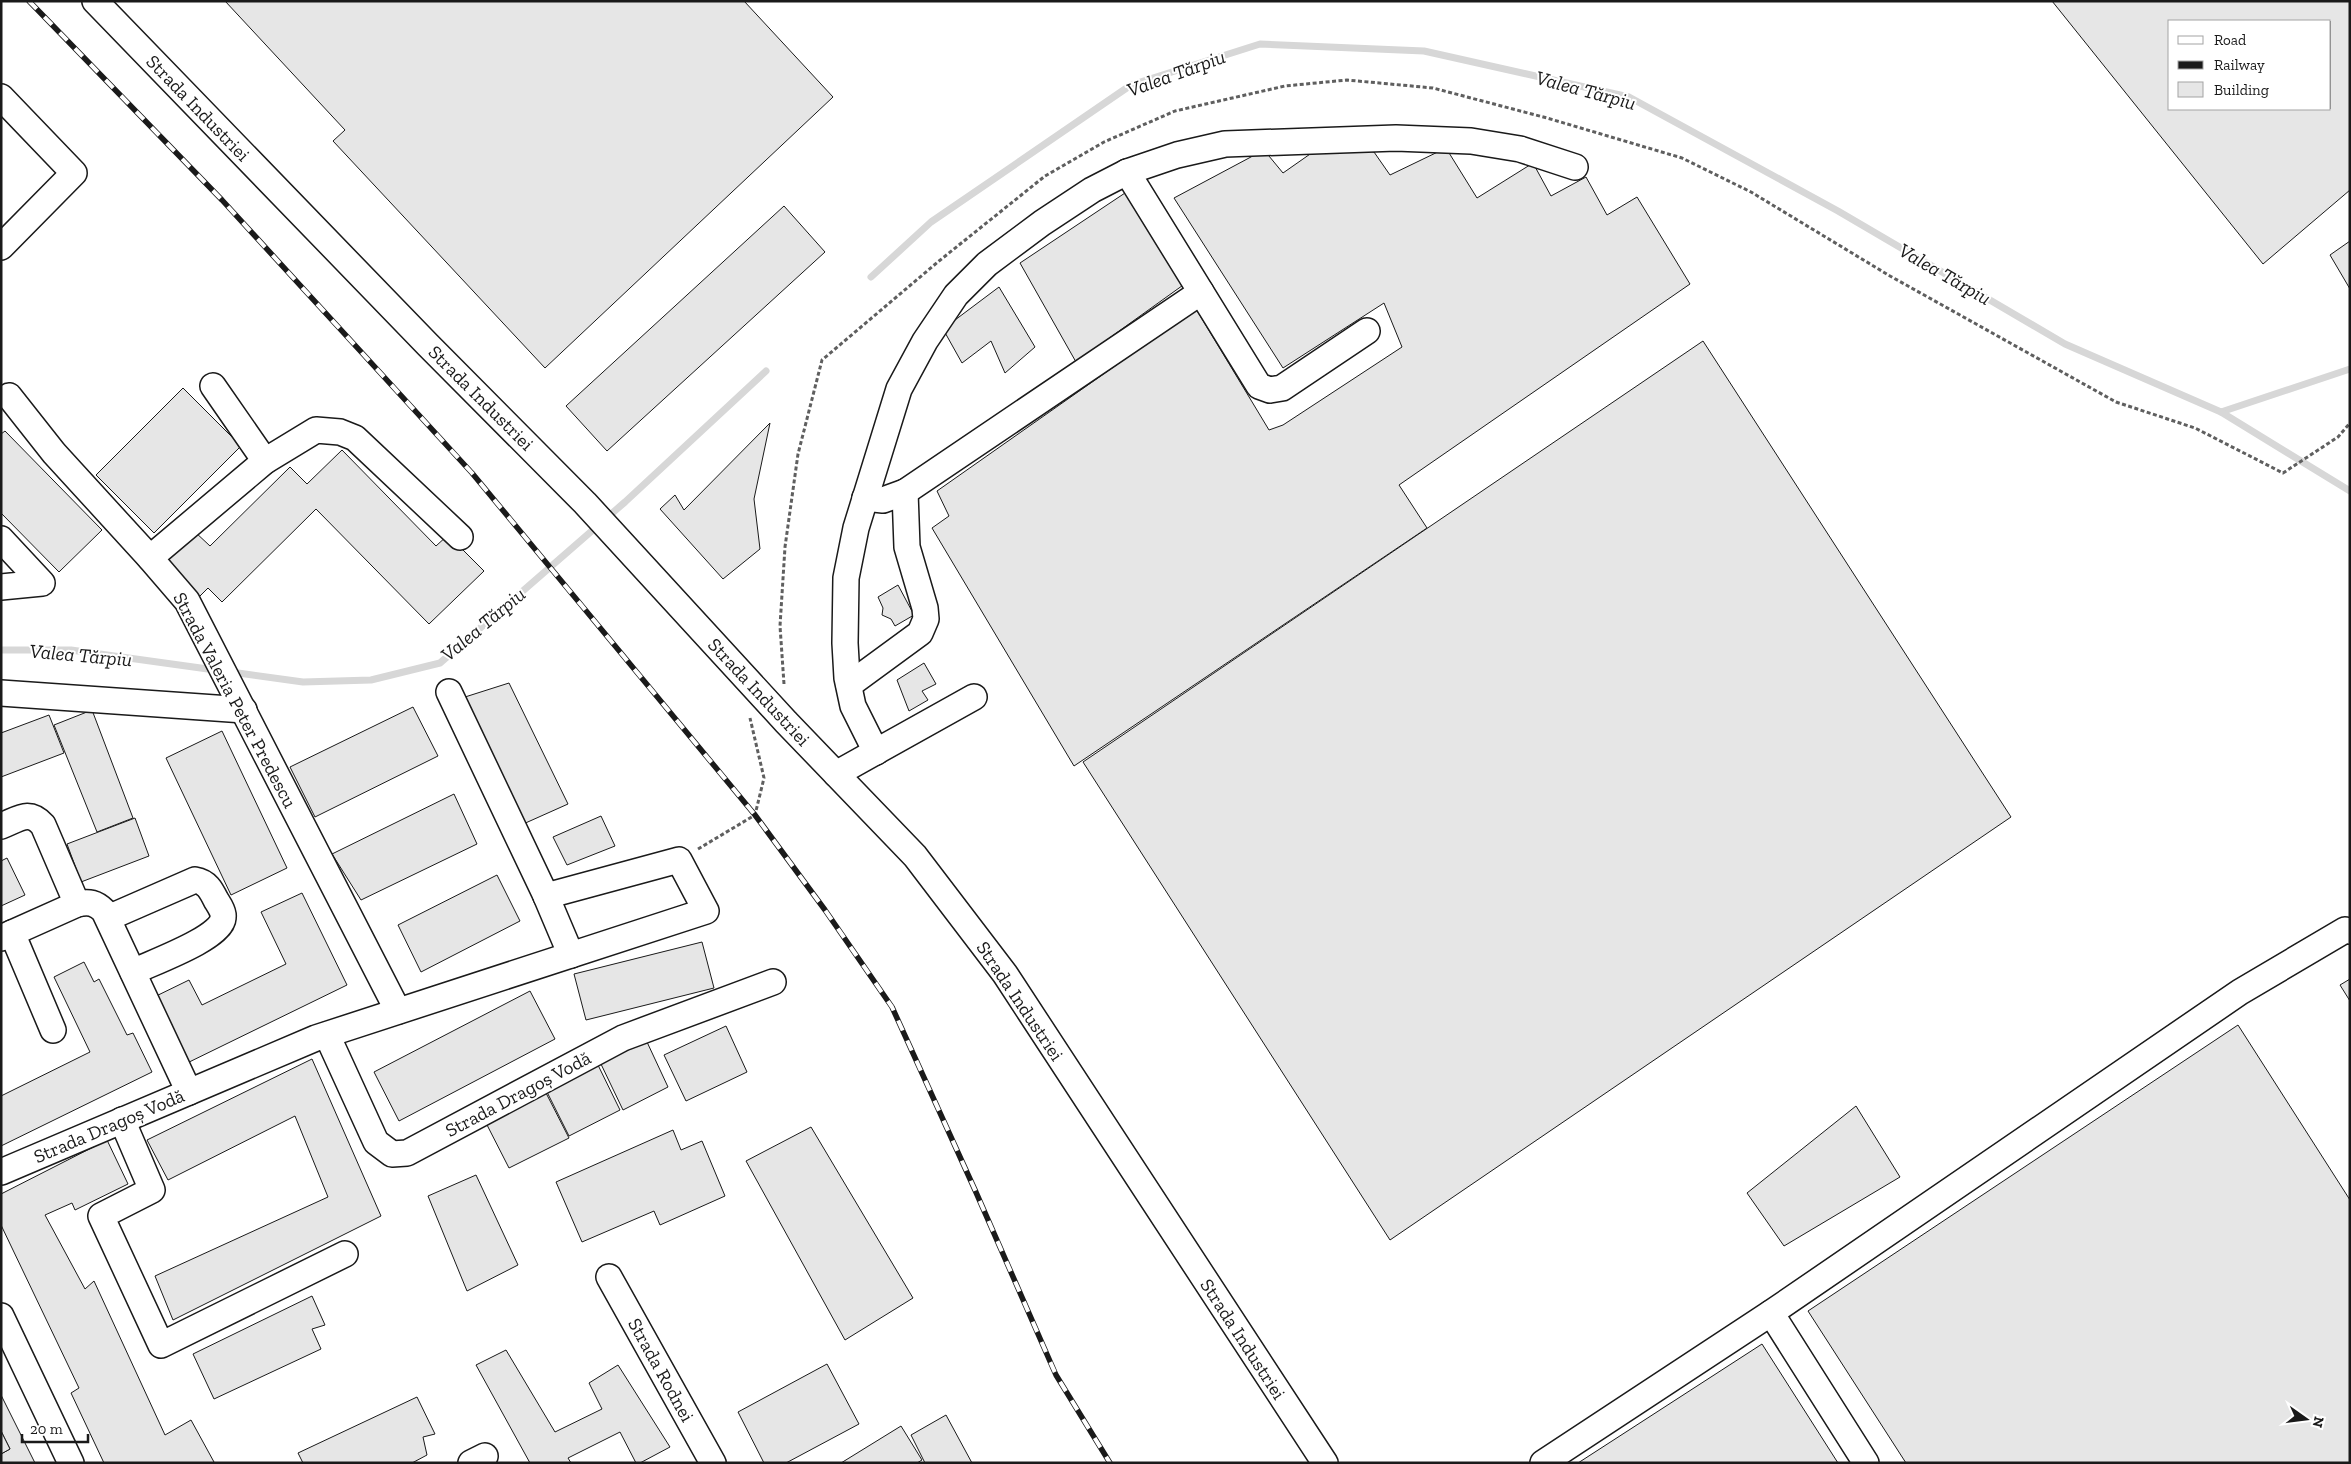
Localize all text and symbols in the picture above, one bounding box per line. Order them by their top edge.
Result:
legend [2168,20,2331,110]
text: Road [2214,31,2247,49]
water label: Valea Tărpiu [1124,44,1228,102]
street label: Strada Industriei [141,50,255,166]
text: Railway [2214,56,2265,74]
water label: Valea Tărpiu [1533,65,1639,115]
text: Building [2214,81,2269,99]
water label: Valea Tărpiu [1894,238,1996,310]
street label: Strada Industriei [424,341,538,455]
water label: Valea Tărpiu [436,582,530,666]
street label: Strada Valeria Peter Predescu [168,588,302,812]
street label: Strada Industriei [703,633,815,751]
water label: Valea Tărpiu [29,639,133,671]
street label: Strada Industriei [972,937,1068,1065]
street label: Strada Dragoș Vodă [441,1046,595,1142]
street label: Strada Dragoș Vodă [30,1084,188,1168]
street label: Strada Industriei [1195,1274,1291,1404]
street label: Strada Rodnei [623,1314,699,1426]
north arrow [2281,1394,2331,1444]
scale bar [22,1412,89,1444]
text: N [2309,1415,2328,1430]
text: 20 m [30,1420,63,1438]

